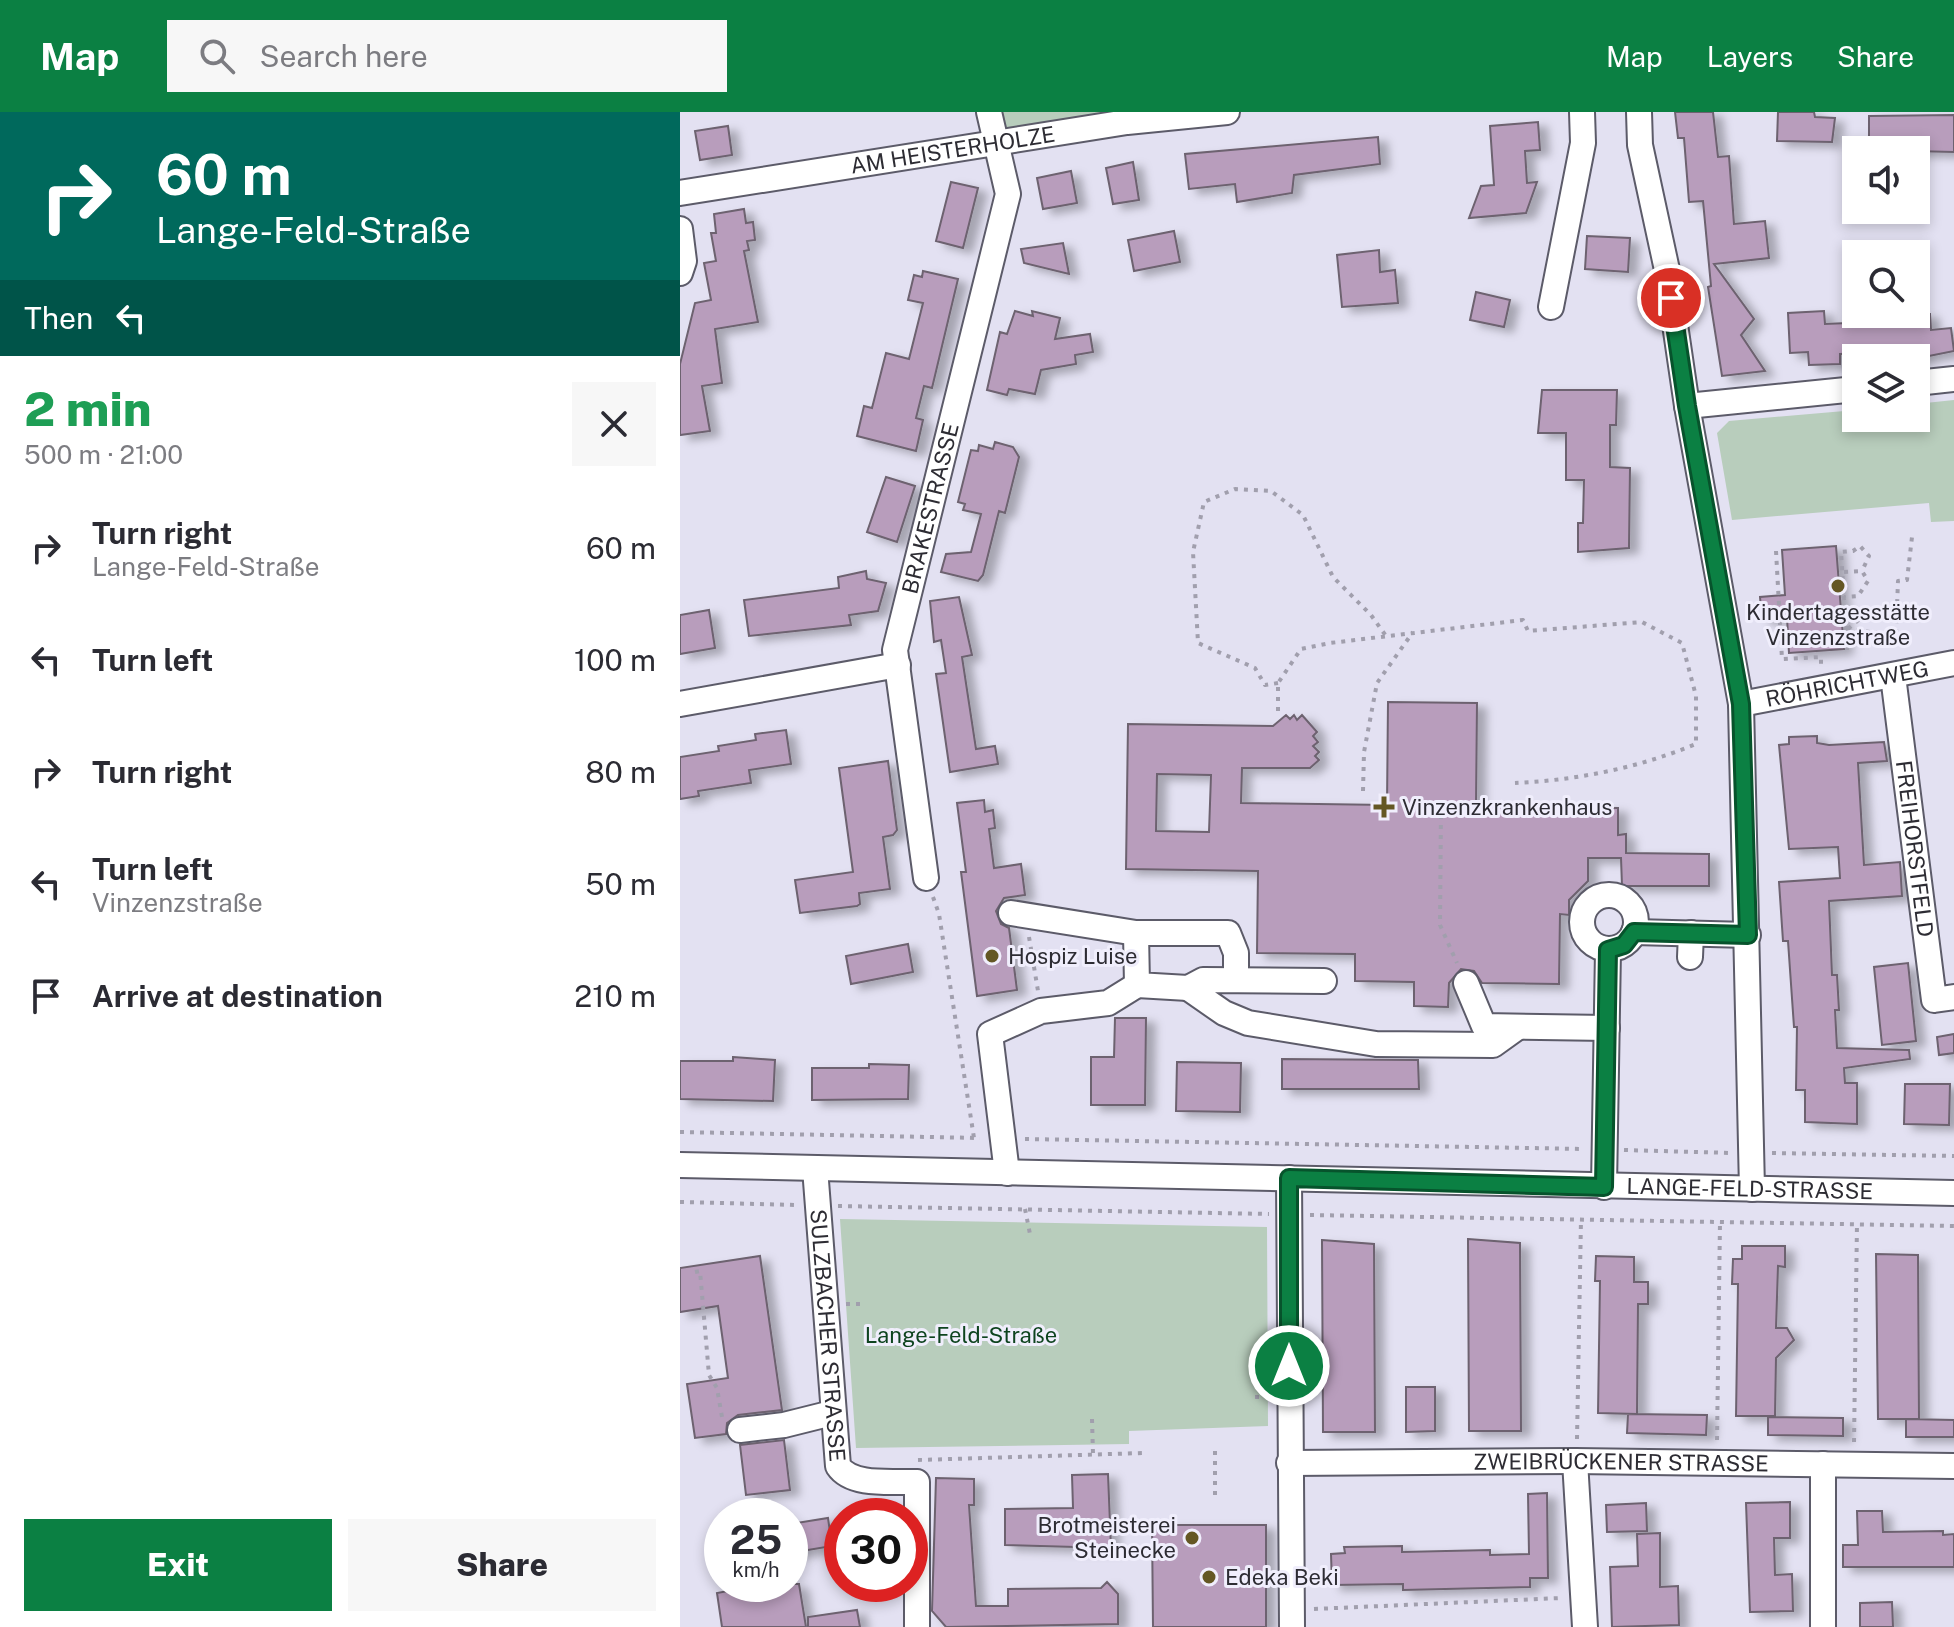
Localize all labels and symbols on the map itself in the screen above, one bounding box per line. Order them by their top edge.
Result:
street label: AM HEISTERHOLZE [848,121,1057,179]
pin [1637,264,1705,332]
street label: BRAKESTRASSE [896,420,964,597]
marker: Kindertagesstätte Vinzenzstraße [1829,577,1847,595]
place label: Kindertagesstätte Vinzenzstraße [1746,599,1930,650]
street label: RÖHRICHTWEG [1763,655,1931,712]
street label: FREIHORSTFELD [1891,759,1939,938]
place label: Vinzenzkrankenhaus [1402,794,1612,820]
marker: Vinzenzkrankenhaus [1373,796,1395,818]
place label: Hospiz Luise [1008,943,1137,969]
marker: Hospiz Luise [983,947,1001,965]
street label: LANGE-FELD-STRASSE [1626,1173,1873,1204]
street label: SULZBACHER STRASSE [805,1208,851,1463]
park label: Lange-Feld-Straße [865,1322,1057,1348]
position arrow [1247,1324,1331,1408]
street label: ZWEIBRÜCKENER STRASSE [1473,1447,1769,1477]
speed limit sign: 30 [824,1498,928,1602]
place label: Brotmeisterei Steinecke [1037,1512,1176,1563]
marker: Brotmeisterei Steinecke [1183,1529,1201,1547]
place label: Edeka Beki [1225,1564,1339,1590]
marker: Edeka Beki [1200,1568,1218,1586]

